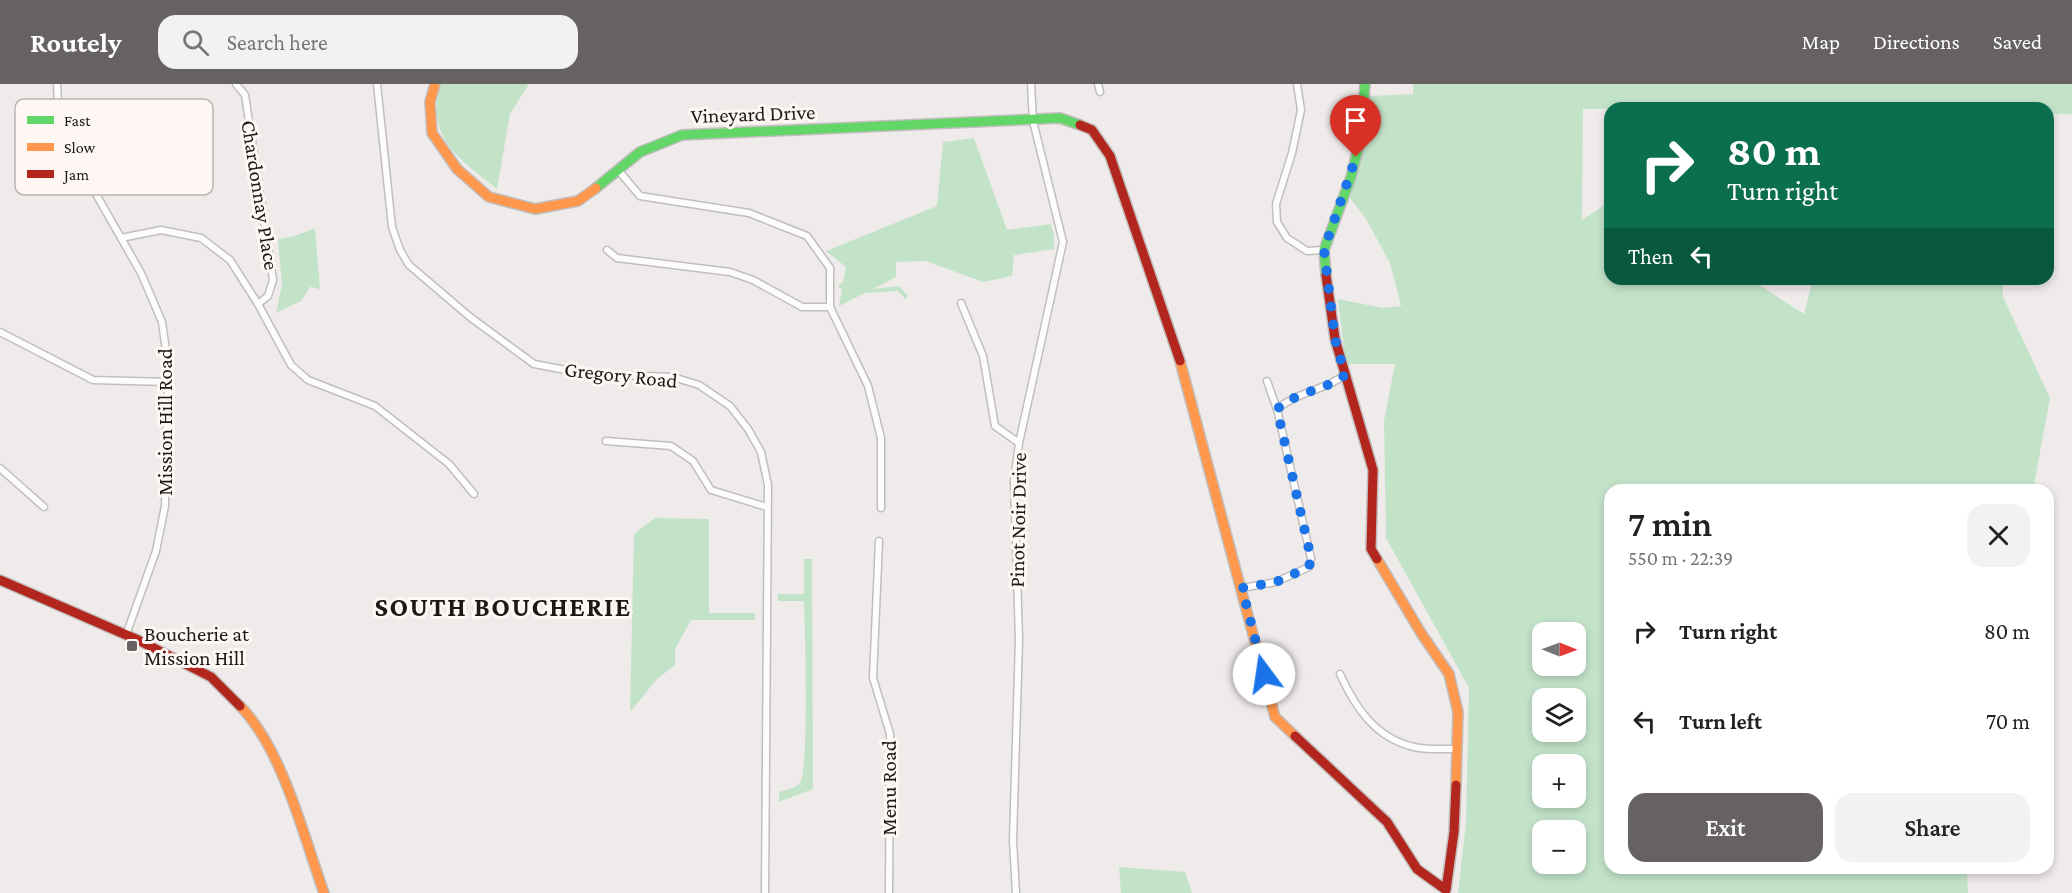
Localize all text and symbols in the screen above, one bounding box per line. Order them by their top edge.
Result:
search box [158,15,578,69]
icon: search [179,26,212,59]
text: Routely [30,27,122,58]
text: Search here [227,30,328,55]
text: Map [1802,30,1840,54]
text: Directions [1873,30,1960,54]
text: Saved [1993,30,2042,54]
pin [1330,95,1381,157]
legend [15,99,213,195]
street label: Vineyard Drive [690,100,816,128]
icon: arrive [1339,104,1372,137]
text: Fast [64,112,91,129]
street label: Chardonnay Place [236,118,284,272]
icon: right [1628,126,1706,204]
text: 80 m [1727,127,1821,174]
text: Slow [64,139,96,156]
text: Jam [62,166,89,184]
text: Turn right [1727,176,1838,206]
icon: left [1685,240,1718,273]
text: Then [1628,244,1673,269]
street label: Mission Hill Road [153,348,177,496]
street label: Gregory Road [563,357,679,393]
street label: Pinot Noir Drive [1005,452,1031,588]
text: 7 min [1628,504,1712,544]
button: close [1967,504,2030,567]
text: 550 m · 22:39 [1628,547,1733,569]
district label: SOUTH BOUCHERIE [374,592,632,622]
icon: right [1628,615,1661,648]
text: Turn right [1679,619,1777,644]
text: 80 m [1984,619,2030,644]
place label: Boucherie at Mission Hill [144,622,250,670]
north arrow [1532,622,1586,676]
map controls [1532,622,1586,874]
marker: Boucherie at Mission Hill [125,639,139,653]
position arrow [1232,642,1296,706]
button: layers [1532,688,1586,742]
icon: left [1628,705,1661,738]
text: Turn left [1679,709,1762,734]
text: 70 m [1986,709,2030,734]
street label: Menu Road [877,740,901,836]
button: + [1532,754,1586,808]
button: Exit [1628,793,1823,862]
button: Share [1835,793,2030,862]
button: − [1532,820,1586,874]

